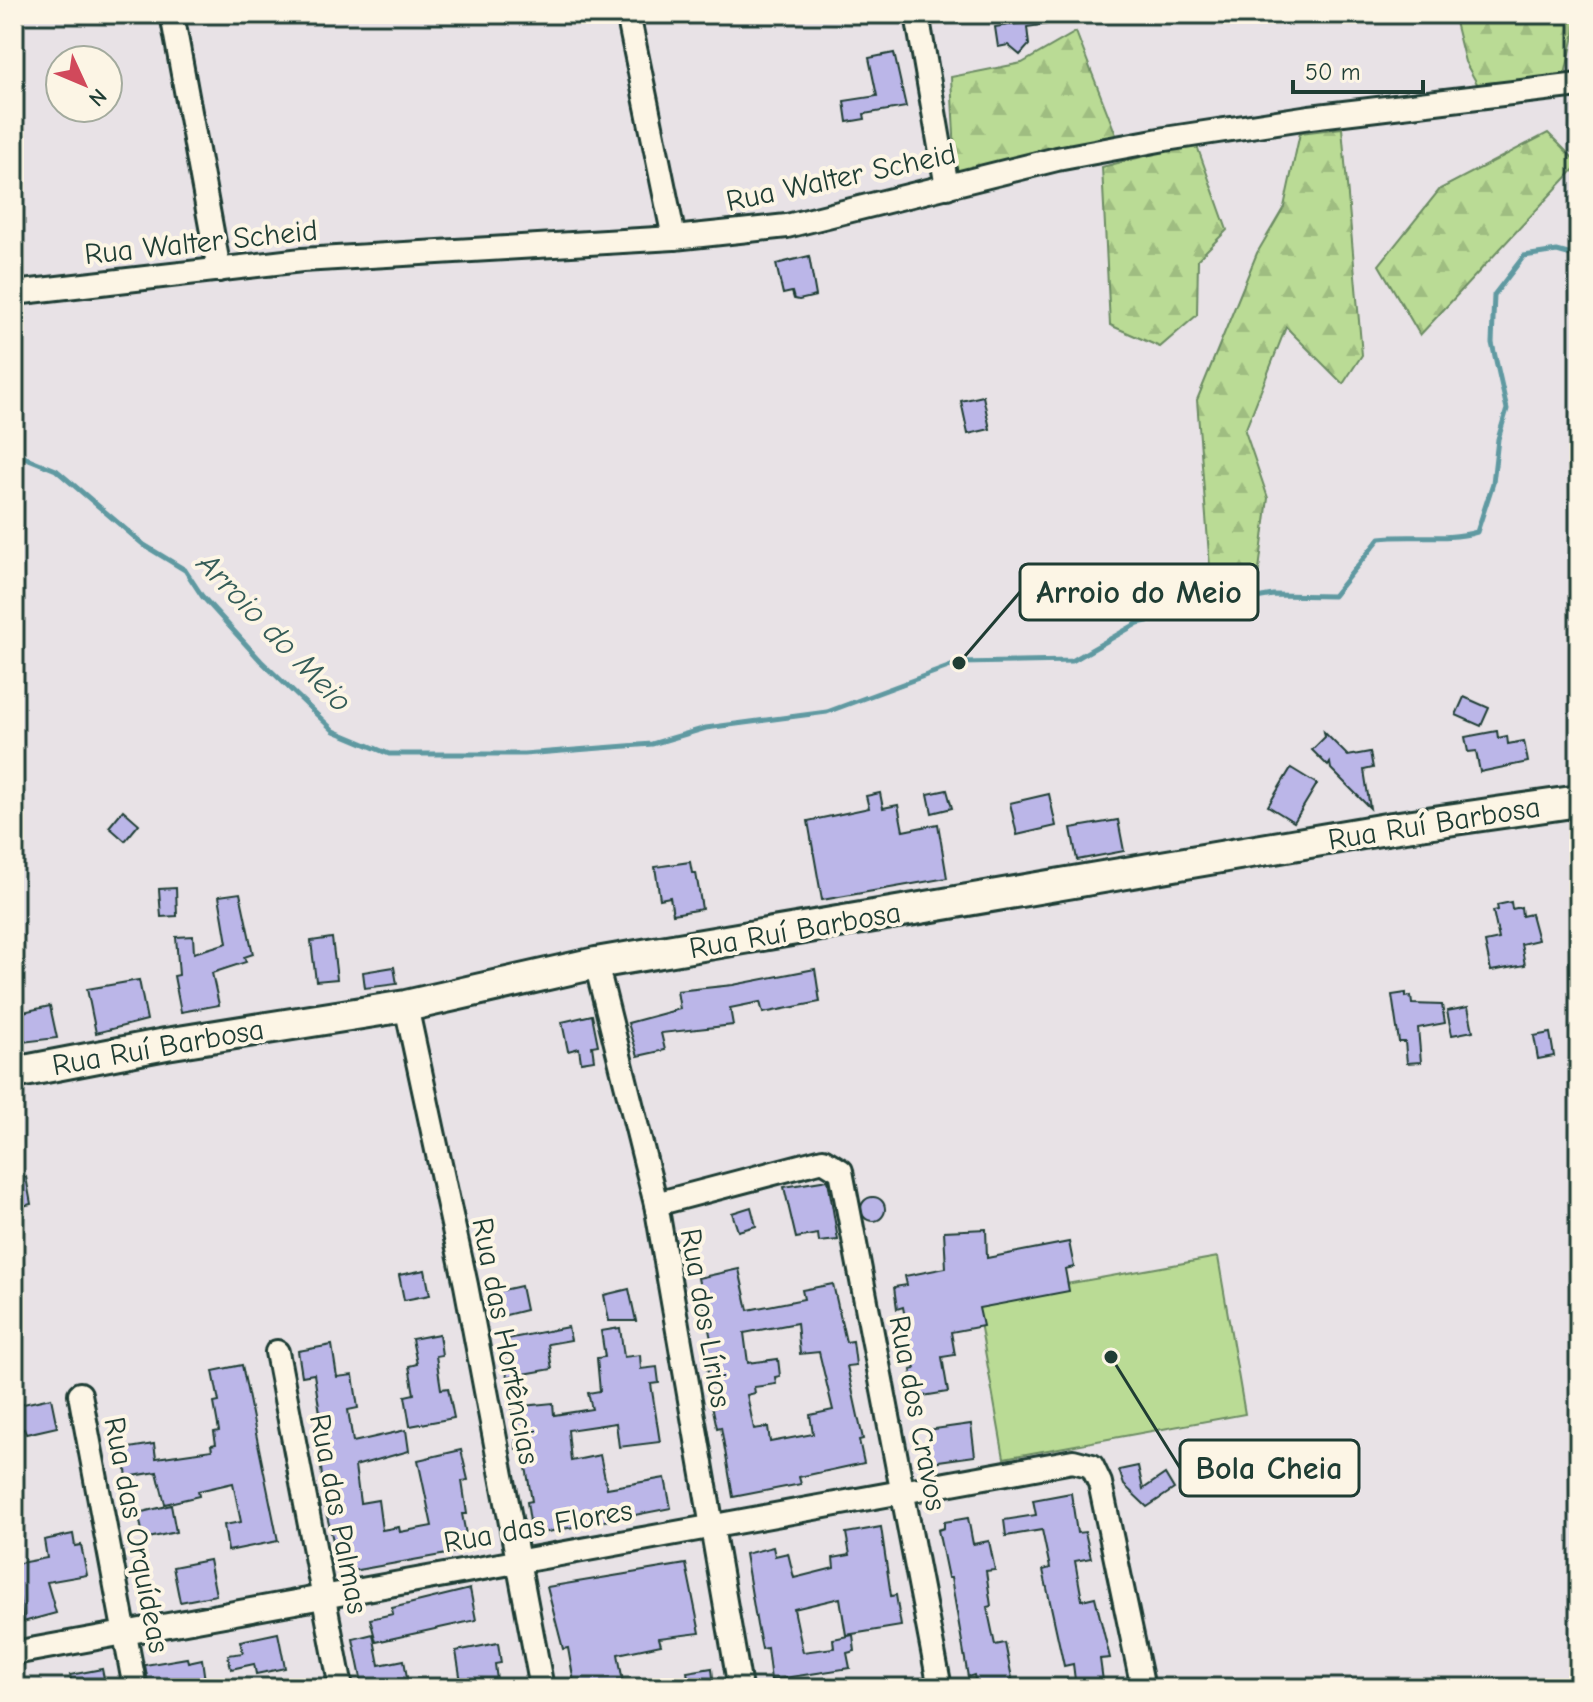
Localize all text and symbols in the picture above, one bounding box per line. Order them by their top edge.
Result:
north arrow [44,44,124,124]
scale bar [1293,44,1423,94]
text: 50 m [1305,58,1361,86]
text: N [83,83,112,111]
street label: Rua Walter Scheid [723,136,959,219]
street label: Rua Walter Scheid [83,213,319,272]
water label: Arroio do Meio [189,544,360,720]
callout: Arroio do Meio [1020,564,1258,620]
text: Arroio do Meio [1036,574,1242,611]
street label: Rua Ruí Barbosa [1325,789,1543,858]
street label: Rua Ruí Barbosa [686,895,904,966]
street label: Rua Ruí Barbosa [49,1012,267,1083]
street label: Rua das Hortências [464,1215,547,1467]
street label: Rua dos Lírios [673,1226,738,1410]
street label: Rua dos Cravos [881,1313,954,1514]
street label: Rua das Palmas [302,1411,375,1617]
street label: Rua das Orquídeas [96,1414,177,1656]
callout: Bola Cheia [1180,1440,1359,1496]
text: Bola Cheia [1195,1450,1343,1487]
street label: Rua das Flores [441,1493,635,1560]

